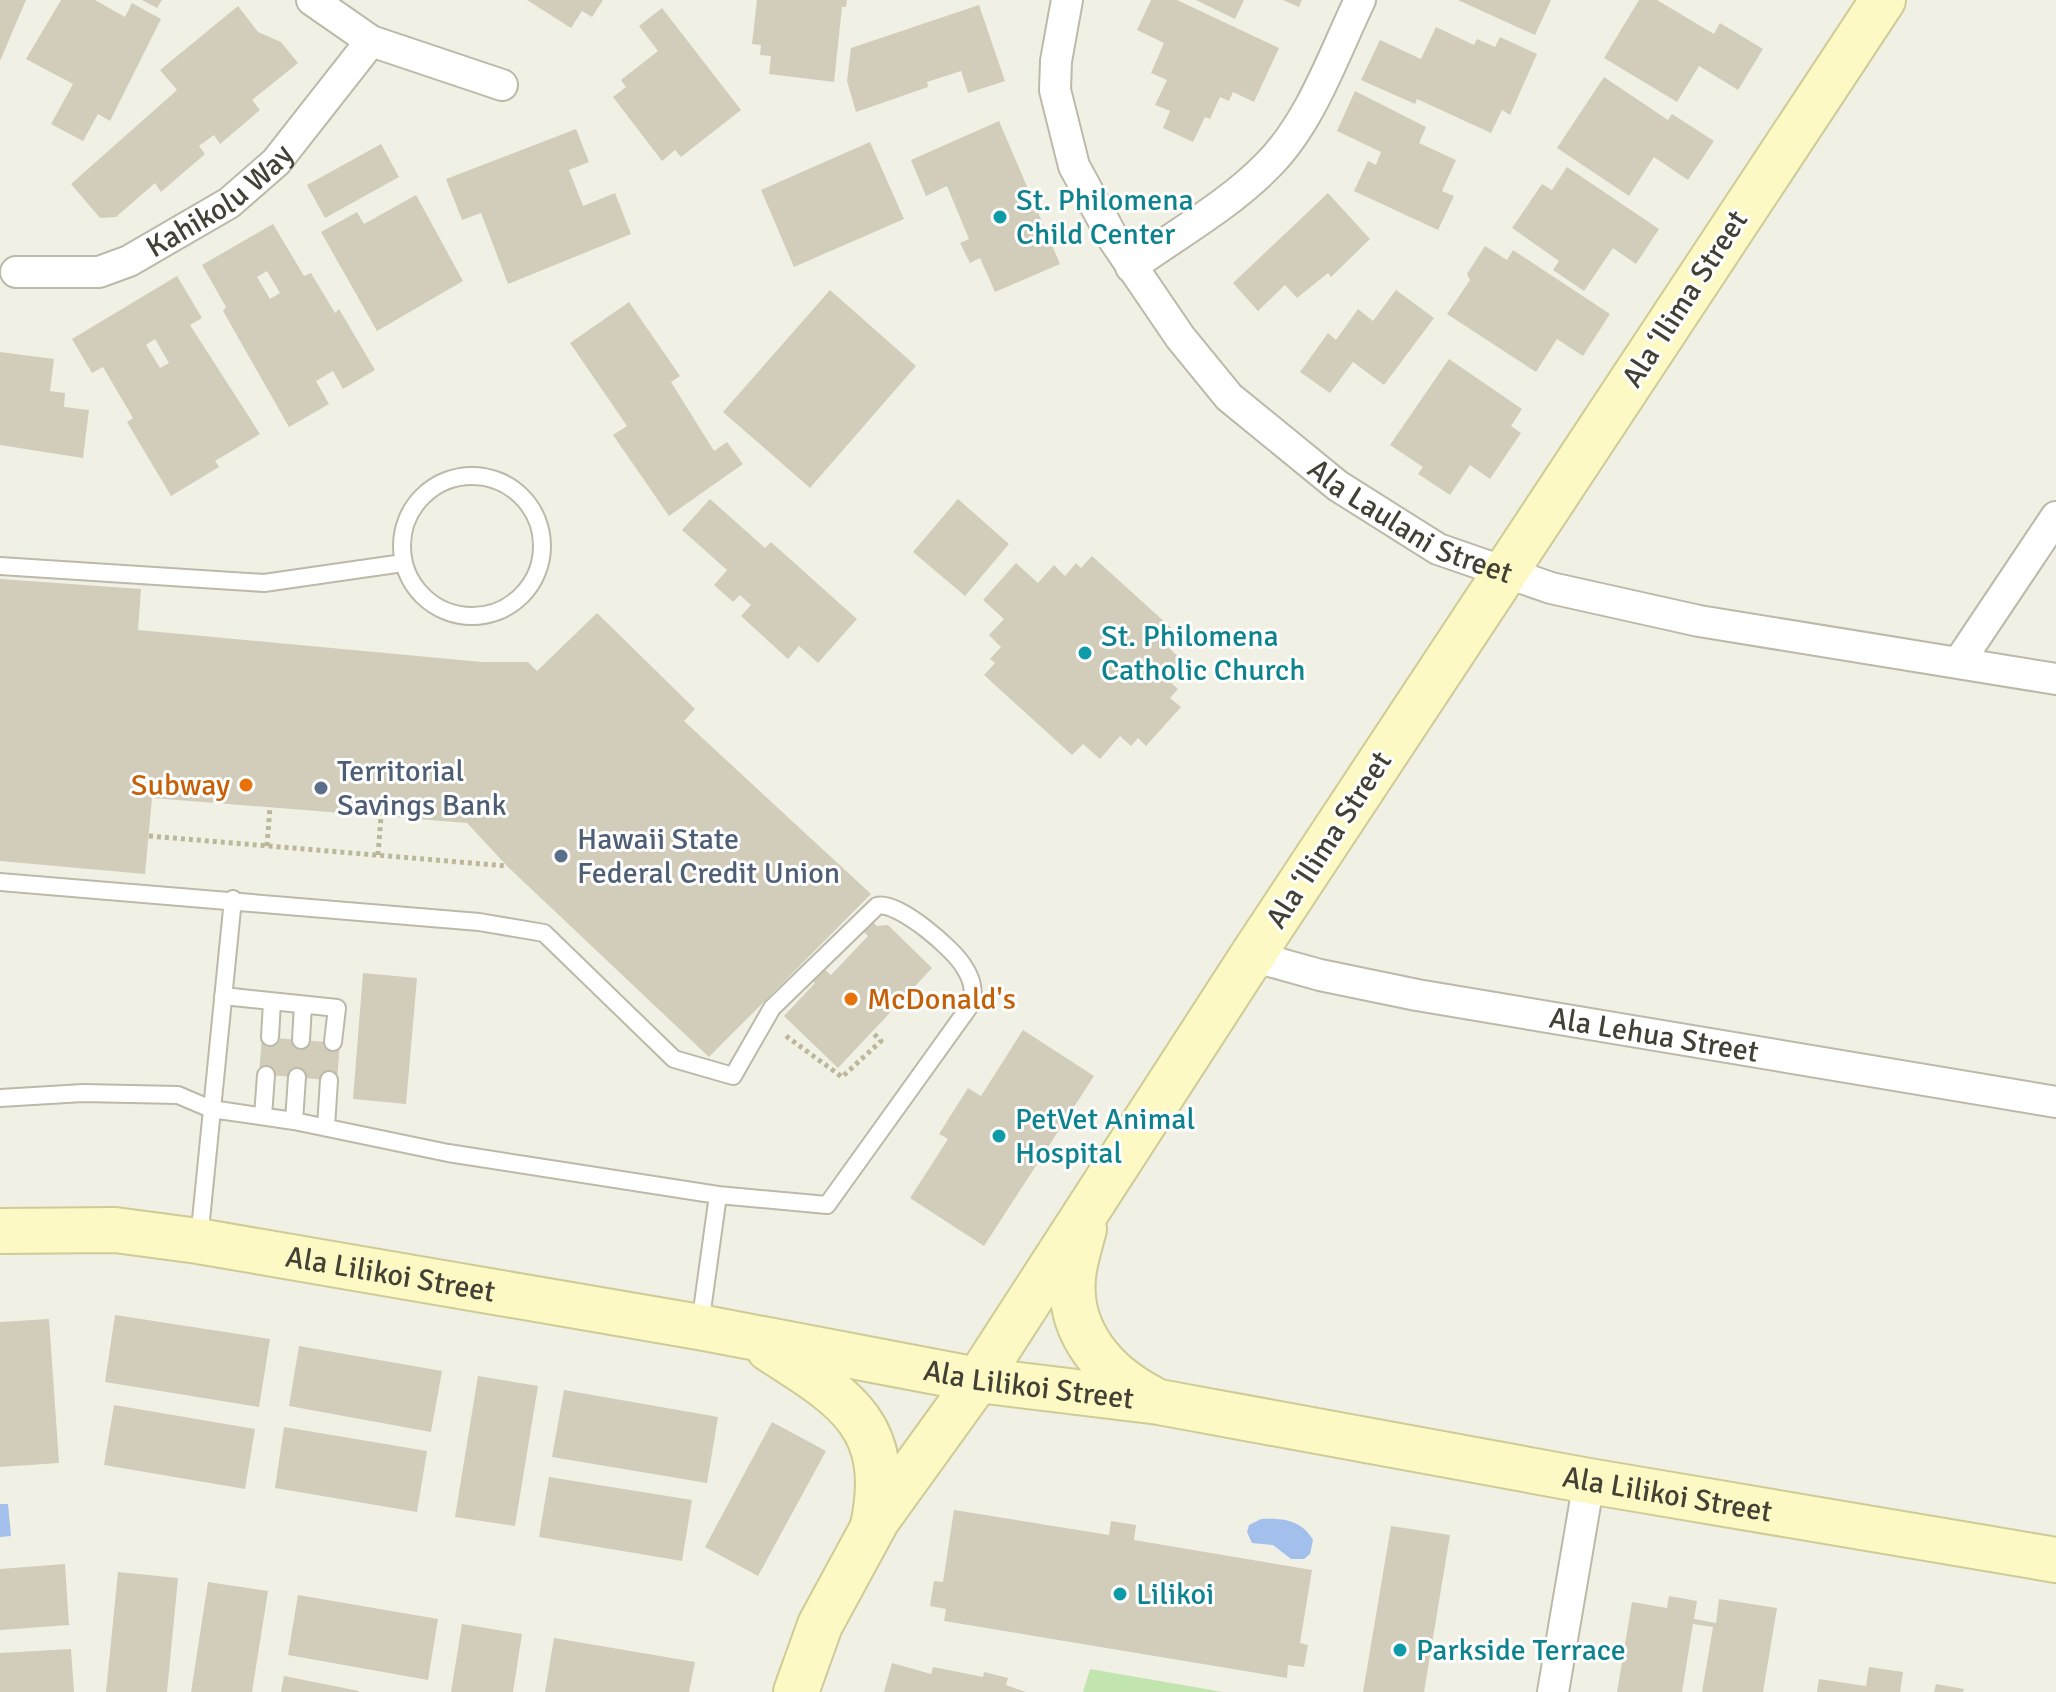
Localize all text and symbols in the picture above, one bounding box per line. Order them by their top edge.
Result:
street label: Kahikolu Way [139,137,301,266]
place label: St. Philomena Child Center [1016,182,1194,253]
street label: Ala ʻIlima Street [1614,204,1756,394]
marker: St. Philomena Child Center [991,208,1009,226]
street label: Ala Laulani Street [1300,450,1517,592]
place label: St. Philomena Catholic Church [1101,618,1306,689]
marker: St. Philomena Catholic Church [1076,644,1094,662]
street label: Ala ʻIlima Street [1258,745,1400,935]
place label: Territorial Savings Bank [337,753,507,824]
place label: Subway [131,767,230,804]
marker: Subway [237,776,255,794]
marker: Territorial Savings Bank [312,779,330,797]
place label: Hawaii State Federal Credit Union [577,821,840,892]
marker: Hawaii State Federal Credit Union [552,847,570,865]
place label: McDonald's [867,981,1016,1018]
marker: McDonald's [842,990,860,1008]
street label: Ala Lehua Street [1547,999,1761,1070]
place label: PetVet Animal Hospital [1015,1101,1195,1172]
marker: PetVet Animal Hospital [990,1127,1008,1145]
street label: Ala Lilikoi Street [283,1238,498,1310]
street label: Ala Lilikoi Street [921,1352,1136,1417]
street label: Ala Lilikoi Street [1560,1458,1775,1530]
place label: Lilikoi [1136,1576,1214,1613]
marker: Lilikoi [1111,1585,1129,1603]
place label: Parkside Terrace [1416,1632,1626,1669]
marker: Parkside Terrace [1391,1641,1409,1659]

